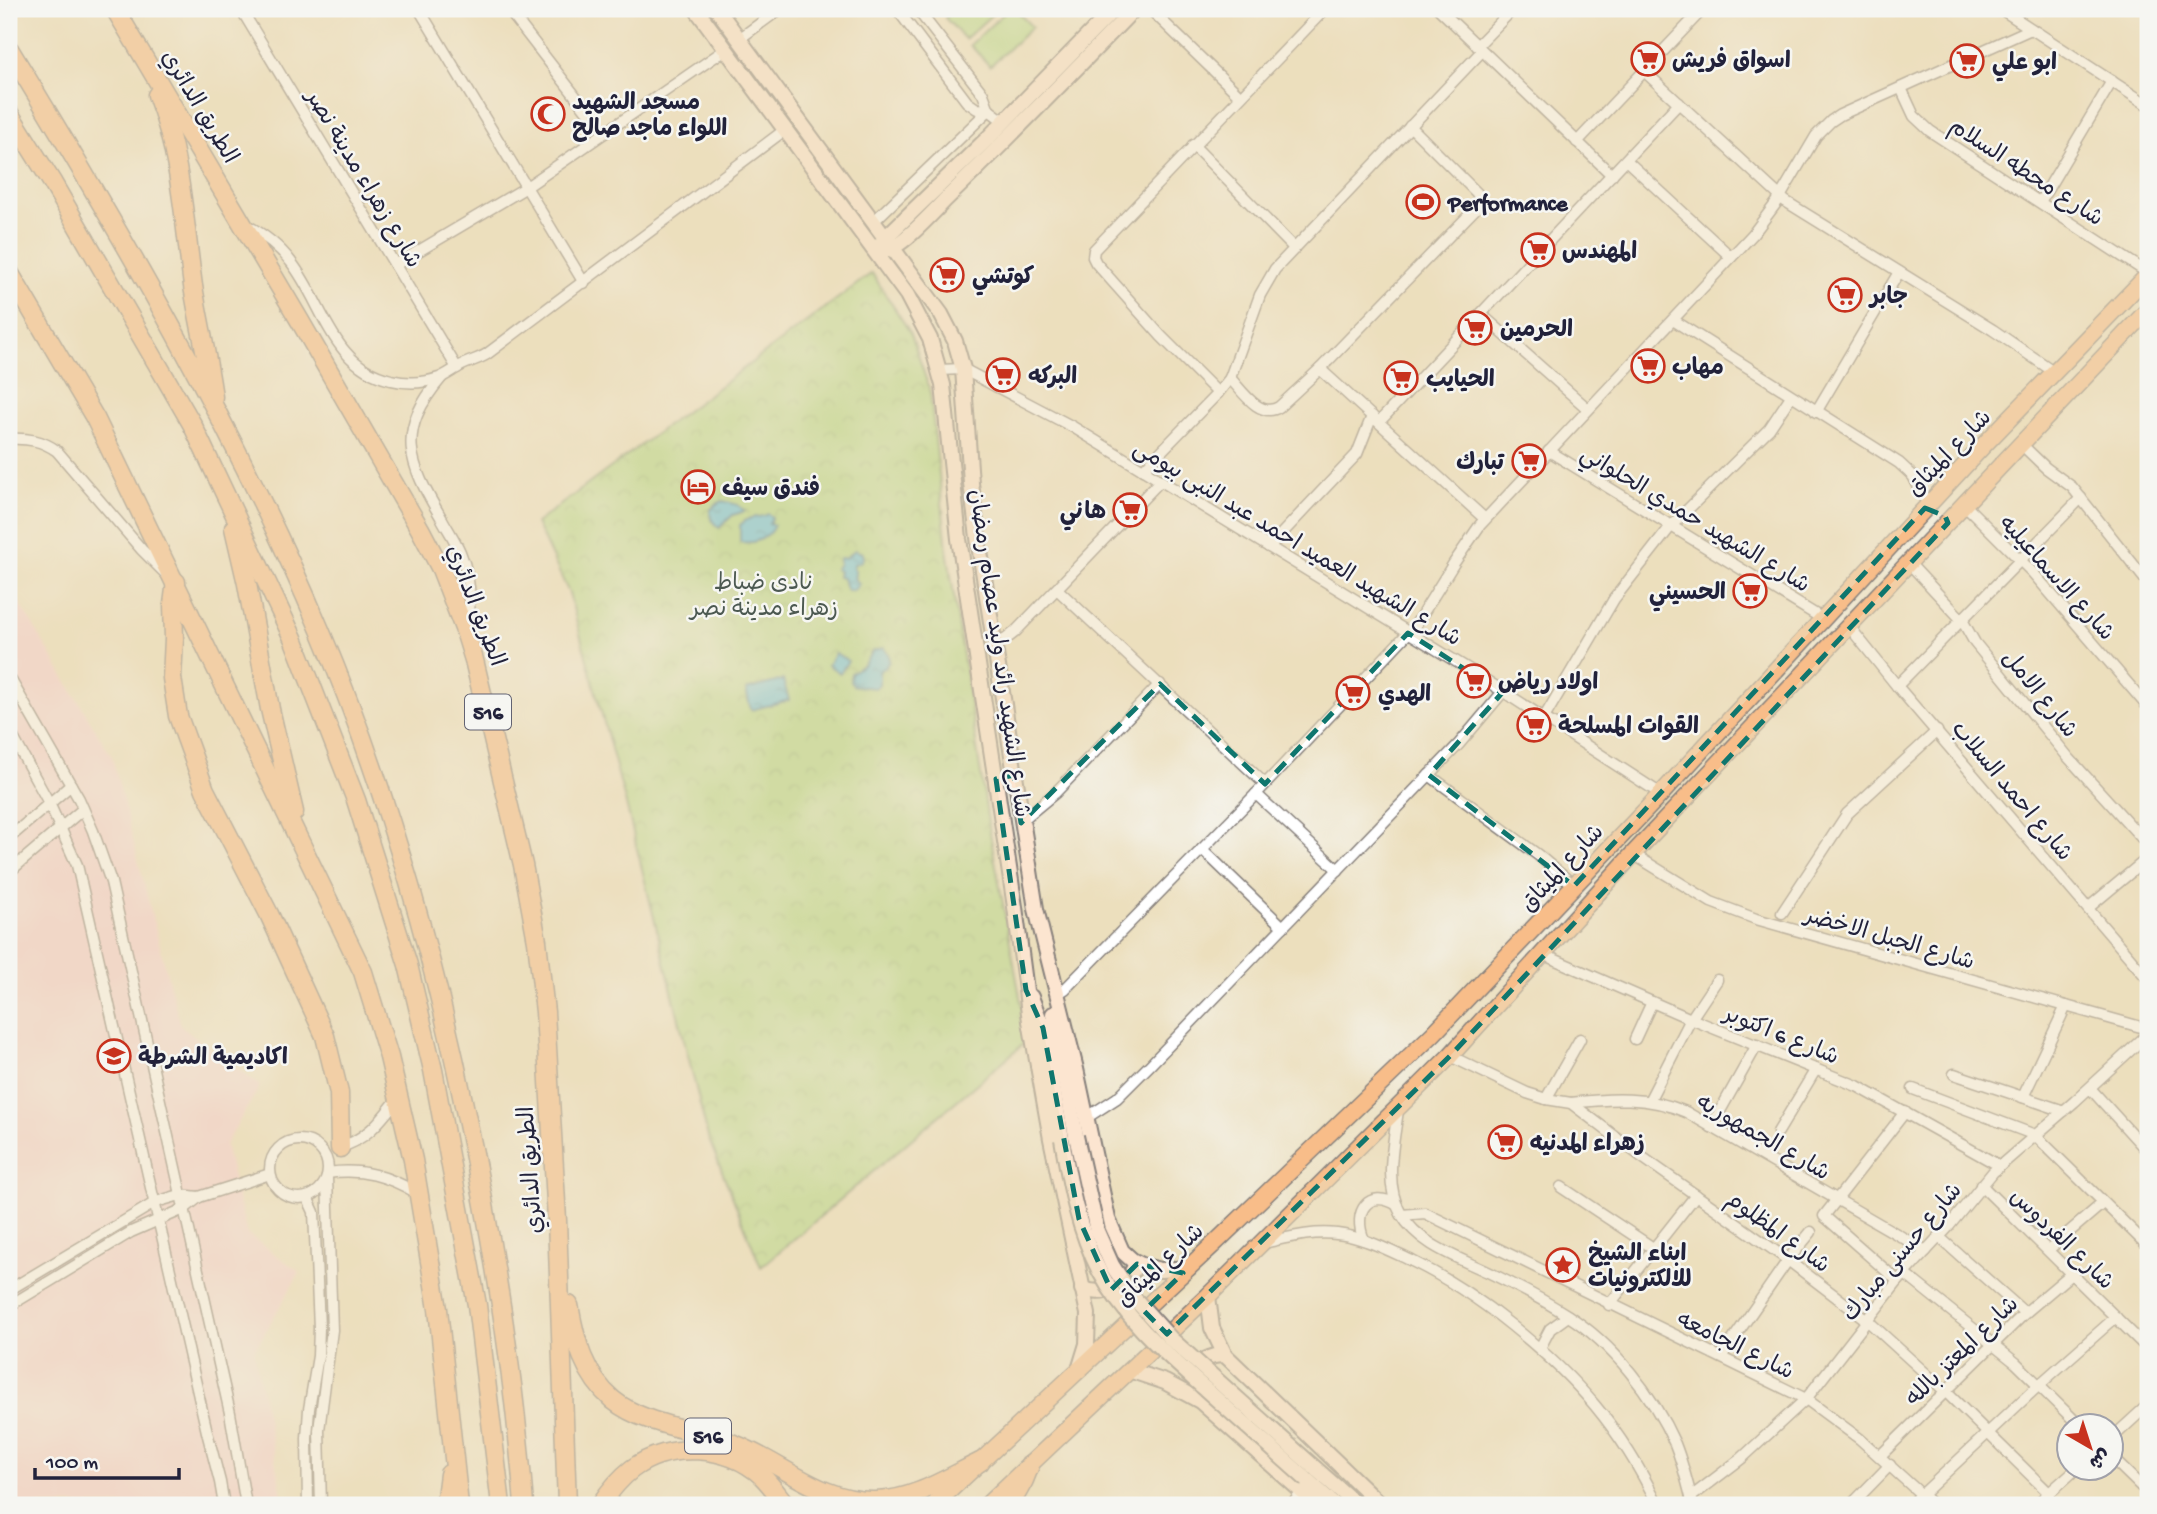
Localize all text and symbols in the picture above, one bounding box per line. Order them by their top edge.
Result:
supermarket icon: اسواق فريش [1629,40,1667,78]
supermarket icon: ابو علي [1948,42,1986,80]
street label: الطريق الدائري [154,46,242,169]
place label: اسواق فريش [1672,47,1791,76]
place label: ابو علي [1992,51,2057,82]
street label: شارع زهراء مدينة نصر [297,84,426,274]
place label: مسجد الشهيد اللواء ماجد صالح [572,91,727,144]
mosque icon: مسجد الشهيد اللواء ماجد صالح [529,95,567,133]
street label: شارع محطه السلام [1943,114,2107,235]
sports icon: Performance [1404,183,1442,221]
place label: Performance [1446,192,1569,219]
supermarket icon: المهندس [1519,231,1557,269]
place label: المهندس [1562,240,1637,267]
supermarket icon: كوتشي [928,256,966,294]
place label: كوتشي [972,265,1035,296]
supermarket icon: جابر [1826,276,1864,314]
place label: جابر [1868,285,1908,312]
supermarket icon: الحرمين [1456,309,1494,347]
place label: الحرمين [1500,318,1573,345]
supermarket icon: مهاب [1629,347,1667,385]
supermarket icon: البركه [984,356,1022,394]
place label: مهاب [1672,356,1724,383]
supermarket icon: الحيايب [1382,359,1420,397]
place label: البركه [1028,364,1077,392]
place label: الحيايب [1426,368,1495,395]
street label: شارع الميثاق [1903,405,1999,503]
street label: شارع الشهيد العميد احمد عبد النبى بيومى [1127,436,1465,654]
supermarket icon: تبارك [1510,442,1548,480]
street label: شارع الشهيد حمدي الحلواني [1572,442,1814,604]
place label: تبارك [1456,451,1505,478]
hotel icon: فندق سيف [679,468,717,506]
place label: فندق سيف [722,475,820,504]
street label: شارع الشهيد رائد وليد عصام رمضان [960,488,1034,819]
supermarket icon: هاني [1111,491,1149,529]
place label: هاني [1060,500,1106,531]
street label: شارع الاسماعيليه [1992,511,2119,647]
street label: الطريق الدائري [438,542,509,671]
park label: نادى ضباط زهراء مدينة نصر [688,571,838,624]
supermarket icon: الحسيني [1731,572,1769,610]
place label: الحسيني [1649,581,1726,612]
street label: شارع الامل [1995,646,2082,744]
supermarket icon: اولاد رياض [1455,662,1493,700]
place label: اولاد رياض [1498,671,1599,698]
supermarket icon: الهدي [1334,674,1372,712]
place label: الهدي [1378,683,1431,711]
road number: 516 [465,694,511,730]
supermarket icon: القوات المسلحة [1515,706,1553,744]
place label: القوات المسلحة [1558,714,1699,742]
street label: شارع احمد السلاب [1944,717,2077,868]
street label: شارع الميثاق [1516,820,1611,919]
street label: شارع الجبل الاخضر [1799,903,1977,978]
street label: شارع 6 اكتوبر [1718,1001,1842,1072]
school or university icon: اكاديمية الشرطة [95,1037,133,1075]
place label: اكاديمية الشرطة [138,1045,288,1073]
street label: شارع الجمهوريه [1691,1090,1834,1188]
street label: الطريق الدائري [515,1105,550,1234]
supermarket icon: زهراء المدنيه [1486,1123,1524,1161]
place label: زهراء المدنيه [1530,1132,1645,1159]
street label: شارع حسنى مبارك [1838,1179,1969,1328]
street label: شارع الفردوس [2003,1184,2118,1297]
street label: شارع المظلوم [1719,1187,1834,1281]
street label: شارع الميثاق [1112,1219,1211,1314]
place label: ابناء الشيخ للالكترونيات [1588,1240,1691,1295]
place icon: ابناء الشيخ للالكترونيات [1544,1246,1582,1284]
street label: شارع المعتز بالله [1901,1292,2026,1413]
street label: شارع الجامعه [1672,1307,1797,1387]
north arrow [2056,1412,2126,1482]
road number: 516 [685,1418,731,1454]
scale bar [35,1437,178,1481]
text: ش [2083,1442,2114,1473]
text: 100 m [45,1452,98,1477]

